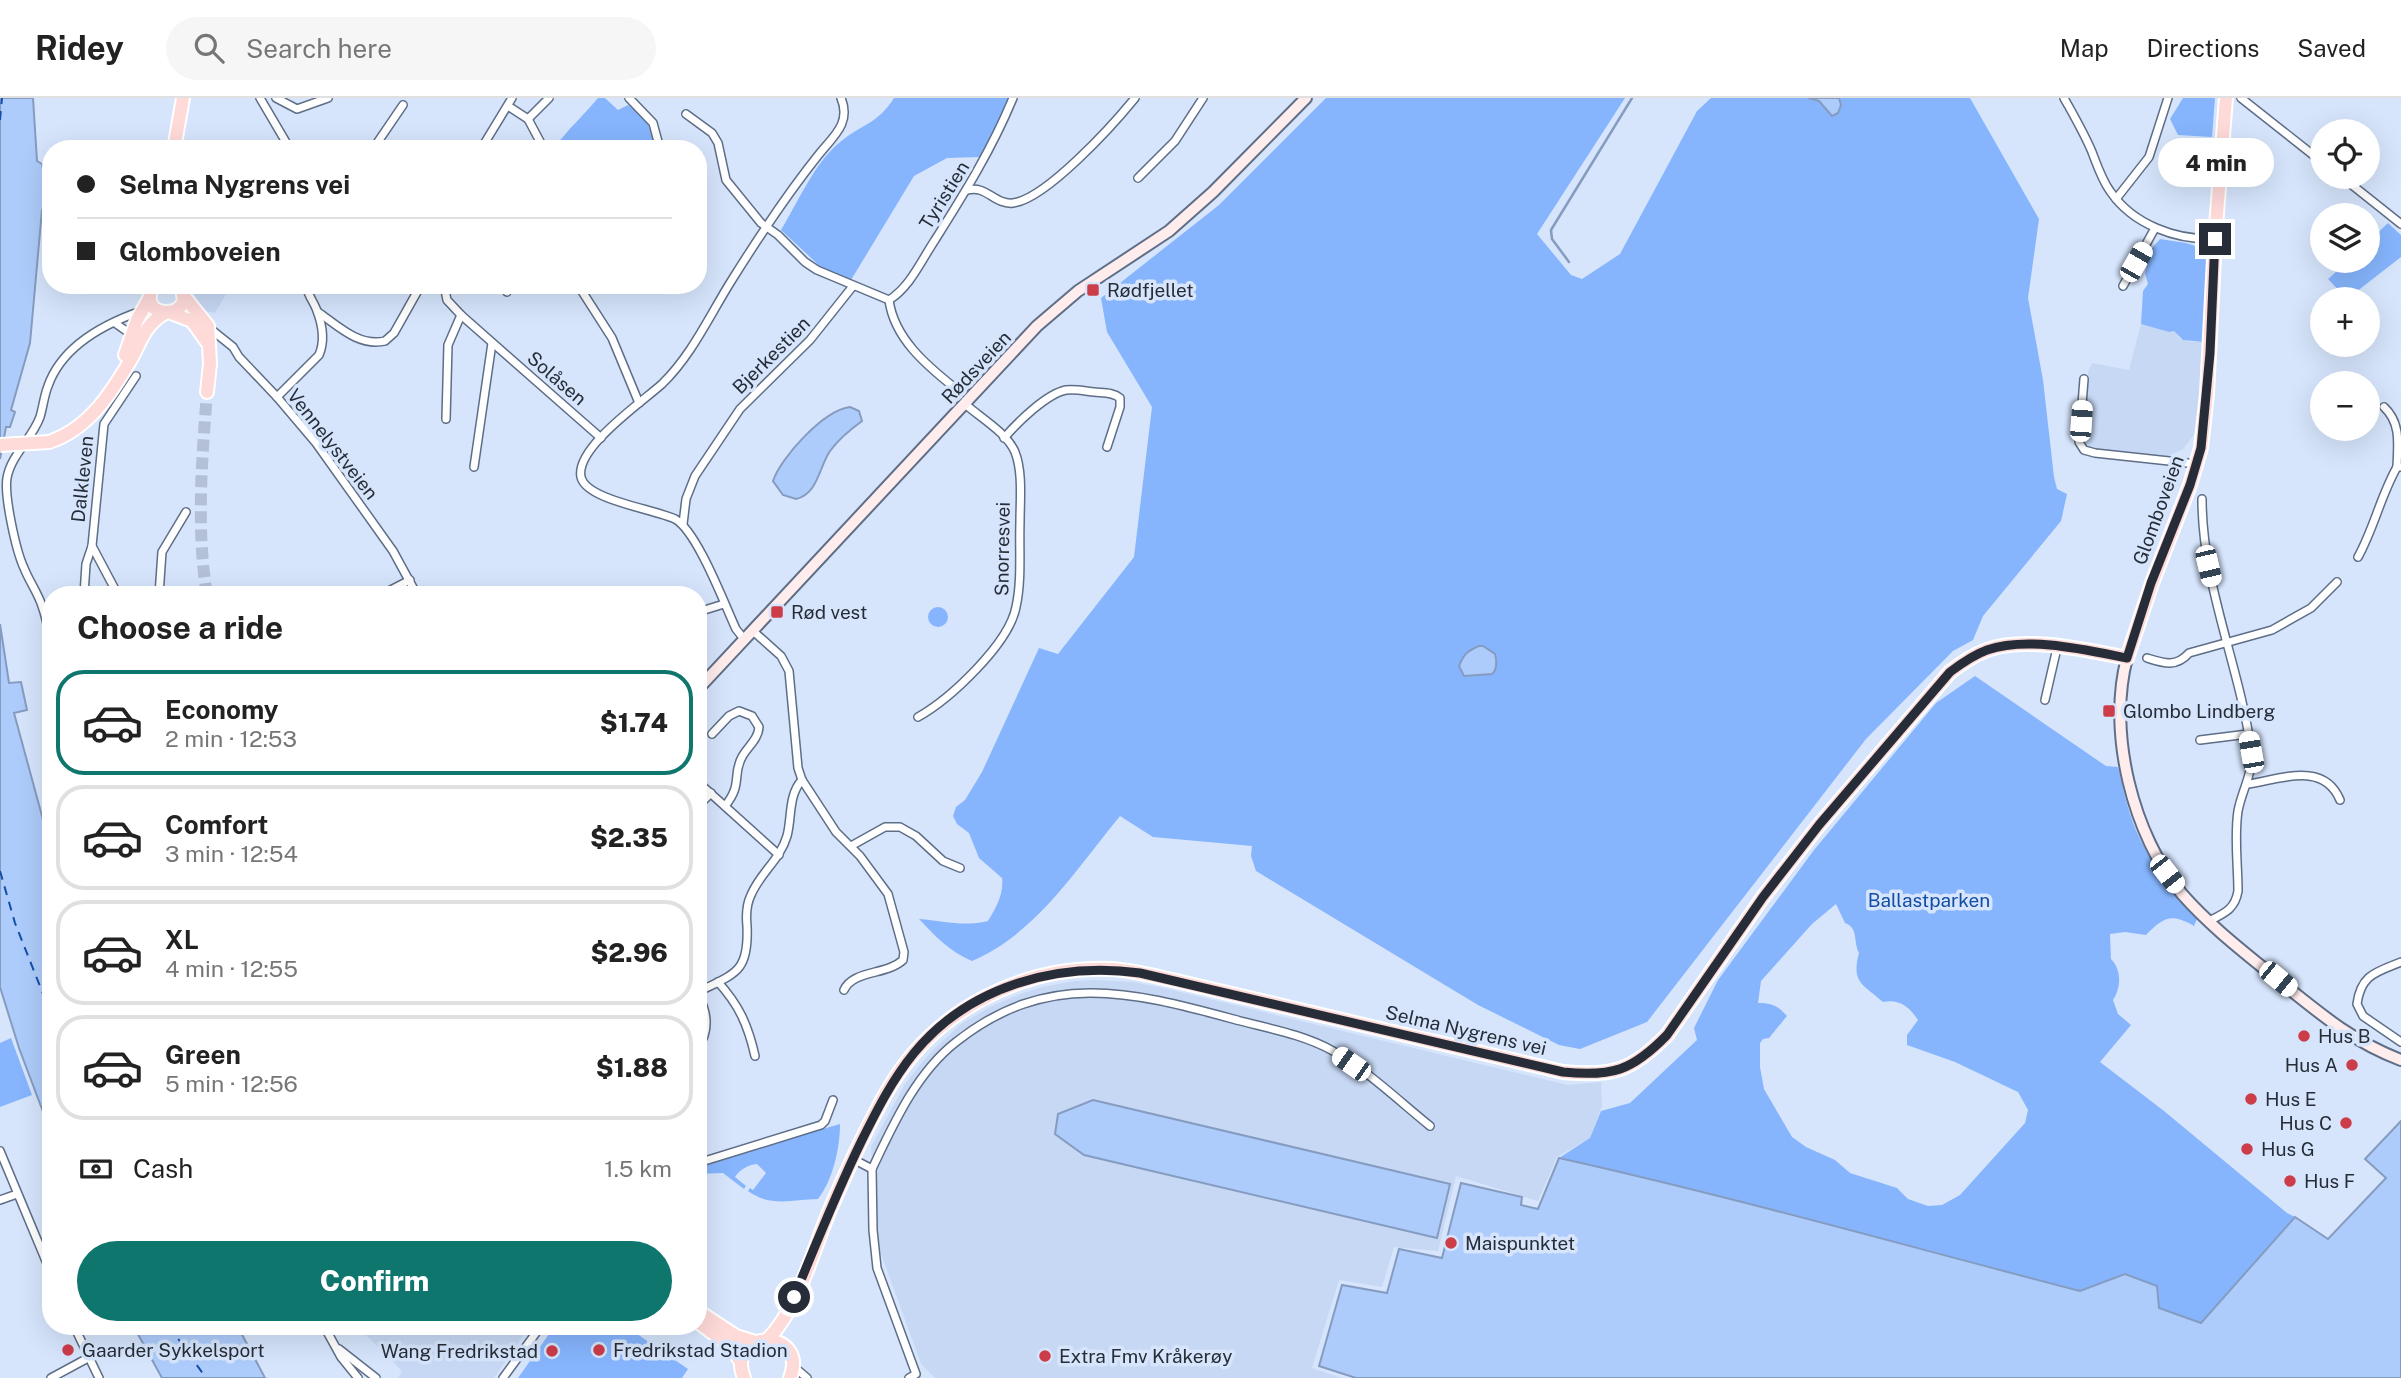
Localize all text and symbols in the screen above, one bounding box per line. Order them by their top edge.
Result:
search box [166,17,656,80]
text: Ridey [35,29,124,67]
icon: search [190,29,228,67]
text: Search here [246,33,392,64]
text: Map [2060,34,2109,62]
text: Directions [2147,34,2259,62]
text: Saved [2297,34,2366,62]
map controls [2310,119,2380,441]
button: locate [2310,119,2380,189]
callout: 4 min [2157,138,2273,186]
text: 4 min [2185,149,2247,176]
street label: Tyristien [915,157,973,233]
text: Selma Nygrens vei [119,169,350,200]
button: layers [2310,203,2380,273]
route end [2199,223,2231,255]
text: Glomboveien [119,236,281,267]
car [2117,239,2156,285]
place label: Rødfjellet [1107,279,1194,301]
marker: Rødfjellet [1085,282,1101,298]
button: + [2310,287,2380,357]
street label: Bjerkestien [728,312,814,398]
street label: Rødsveien [937,326,1015,408]
street label: Solåsen [523,346,591,410]
button: − [2310,371,2380,441]
street label: Vennelystveien [283,384,383,504]
car [2070,399,2093,443]
street label: Dalkleven [67,435,97,523]
street label: Glomboveien [2128,452,2188,568]
street label: Snorresvei [990,502,1014,596]
car [2194,543,2223,589]
place label: Rød vest [791,601,867,623]
marker: Rød vest [769,604,785,620]
text: Choose a ride [77,609,283,646]
icon: car [81,691,144,754]
text: Economy [165,694,278,725]
place label: Glombo Lindberg [2123,700,2275,722]
marker: Glombo Lindberg [2101,703,2117,719]
text: $1.74 [600,707,668,738]
text: 2 min · 12:53 [165,725,297,752]
car [2238,729,2265,775]
icon: car [81,806,144,869]
text: Comfort [165,809,268,840]
text: $2.35 [590,822,668,853]
text: 3 min · 12:54 [165,840,298,867]
car [2146,851,2189,897]
park label: Ballastparken [1868,889,1990,911]
icon: car [81,921,144,984]
text: XL [165,924,199,955]
text: $2.96 [590,937,668,968]
text: 4 min · 12:55 [165,955,298,982]
car [2256,958,2301,1000]
street label: Selma Nygrens vei [1383,1001,1549,1059]
place label: Hus B [2318,1025,2371,1047]
marker: Hus B [2296,1028,2312,1044]
icon: car [81,1036,144,1099]
text: Green [165,1039,241,1070]
car [1328,1043,1375,1085]
text: $1.88 [596,1052,668,1083]
place label: Hus A [2285,1054,2338,1076]
marker: Hus A [2344,1057,2360,1073]
text: 5 min · 12:56 [165,1070,298,1097]
place label: Hus E [2265,1088,2317,1110]
marker: Hus E [2243,1091,2259,1107]
place label: Hus C [2279,1112,2332,1134]
marker: Hus C [2338,1115,2354,1131]
place label: Hus G [2261,1138,2315,1160]
marker: Hus G [2239,1141,2255,1157]
icon: cash [77,1150,115,1188]
text: Cash [133,1153,193,1184]
text: 1.5 km [604,1155,672,1182]
place label: Hus F [2304,1170,2355,1192]
marker: Hus F [2282,1173,2298,1189]
place label: Maispunktet [1465,1232,1575,1254]
marker: Maispunktet [1443,1235,1459,1251]
button: Confirm [77,1241,672,1321]
route start [778,1281,810,1313]
place label: Gaarder Sykkelsport [82,1339,265,1361]
place label: Fredrikstad Stadion [613,1339,788,1361]
place label: Wang Fredrikstad [381,1340,538,1362]
marker: Gaarder Sykkelsport [60,1342,76,1358]
marker: Fredrikstad Stadion [591,1342,607,1358]
marker: Wang Fredrikstad [544,1343,560,1359]
place label: Extra Fmv Kråkerøy [1059,1345,1232,1367]
marker: Extra Fmv Kråkerøy [1037,1348,1053,1364]

